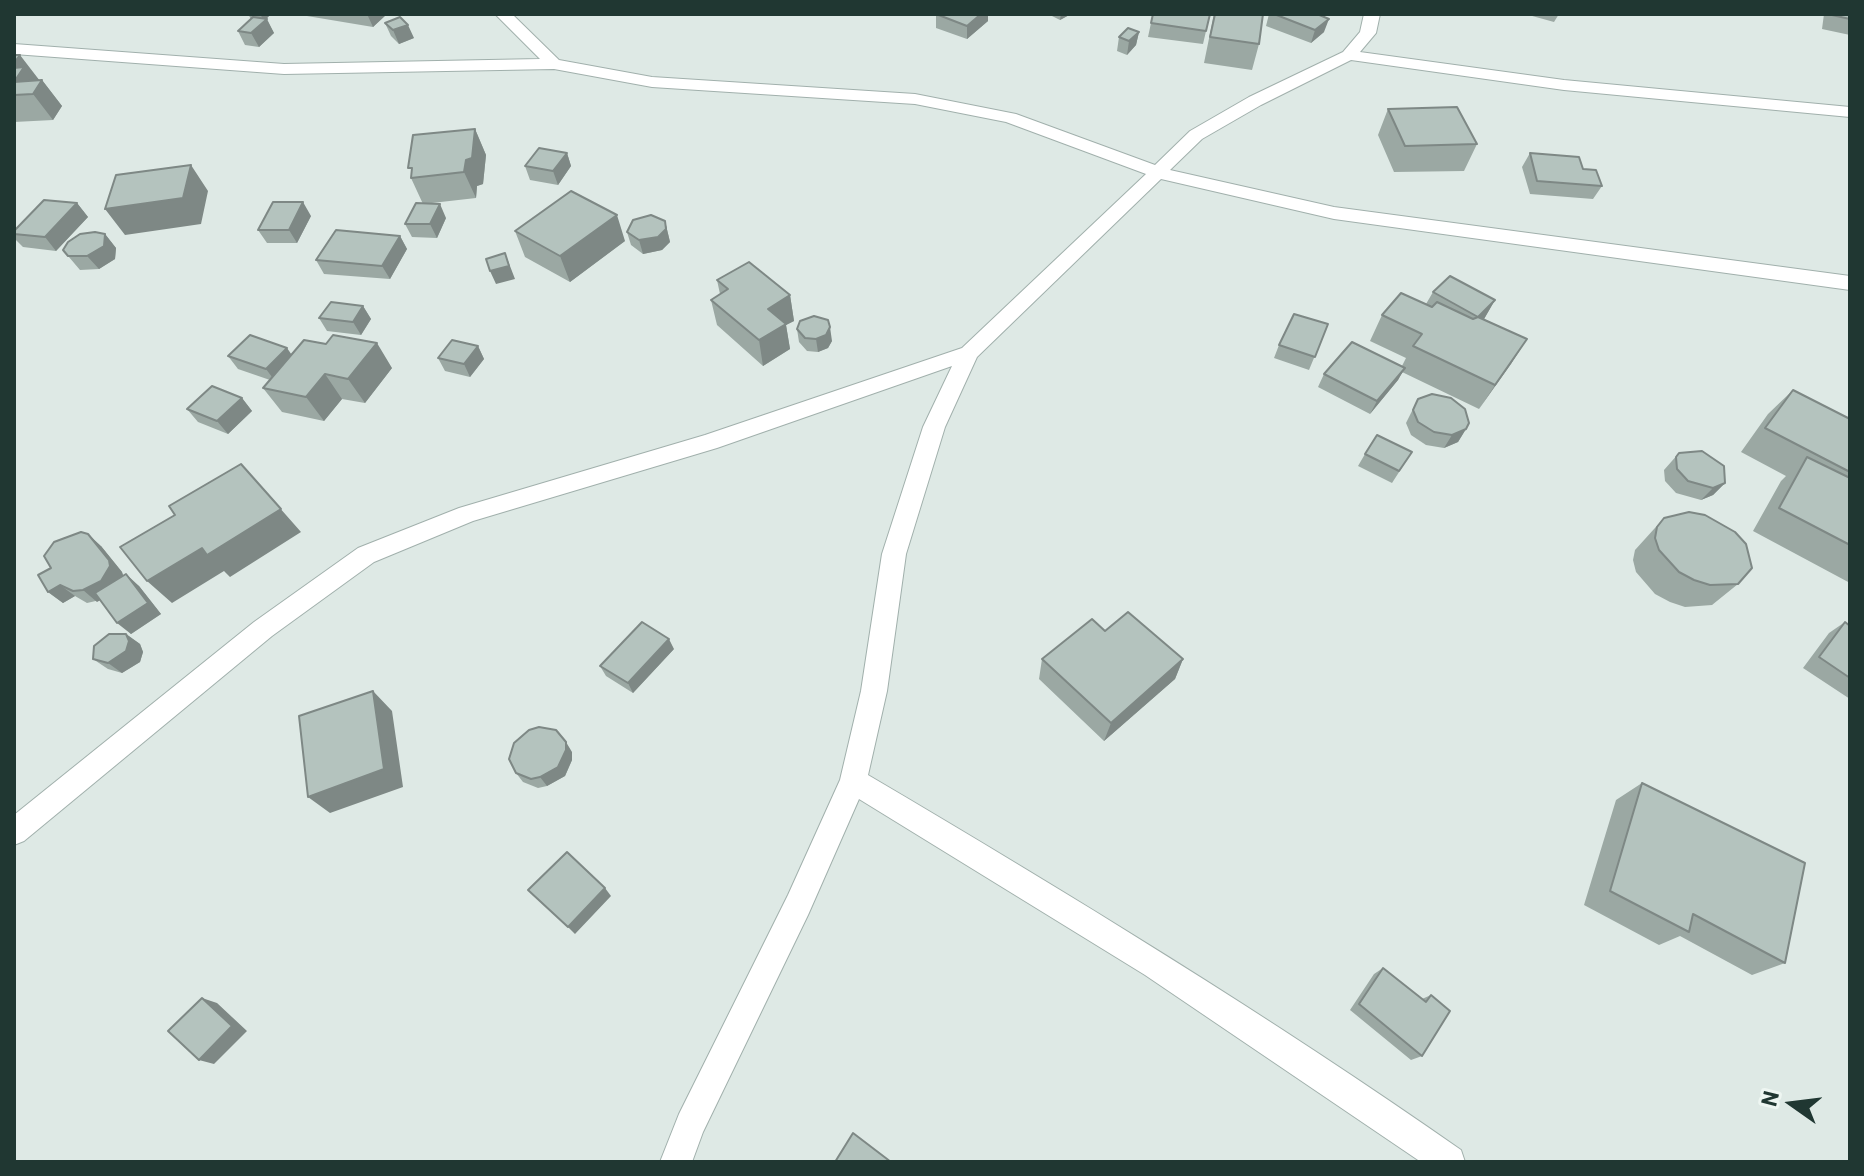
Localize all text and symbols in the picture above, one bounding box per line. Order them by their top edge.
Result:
north arrow [1752,1064,1832,1144]
text: N [1754,1088,1783,1108]

